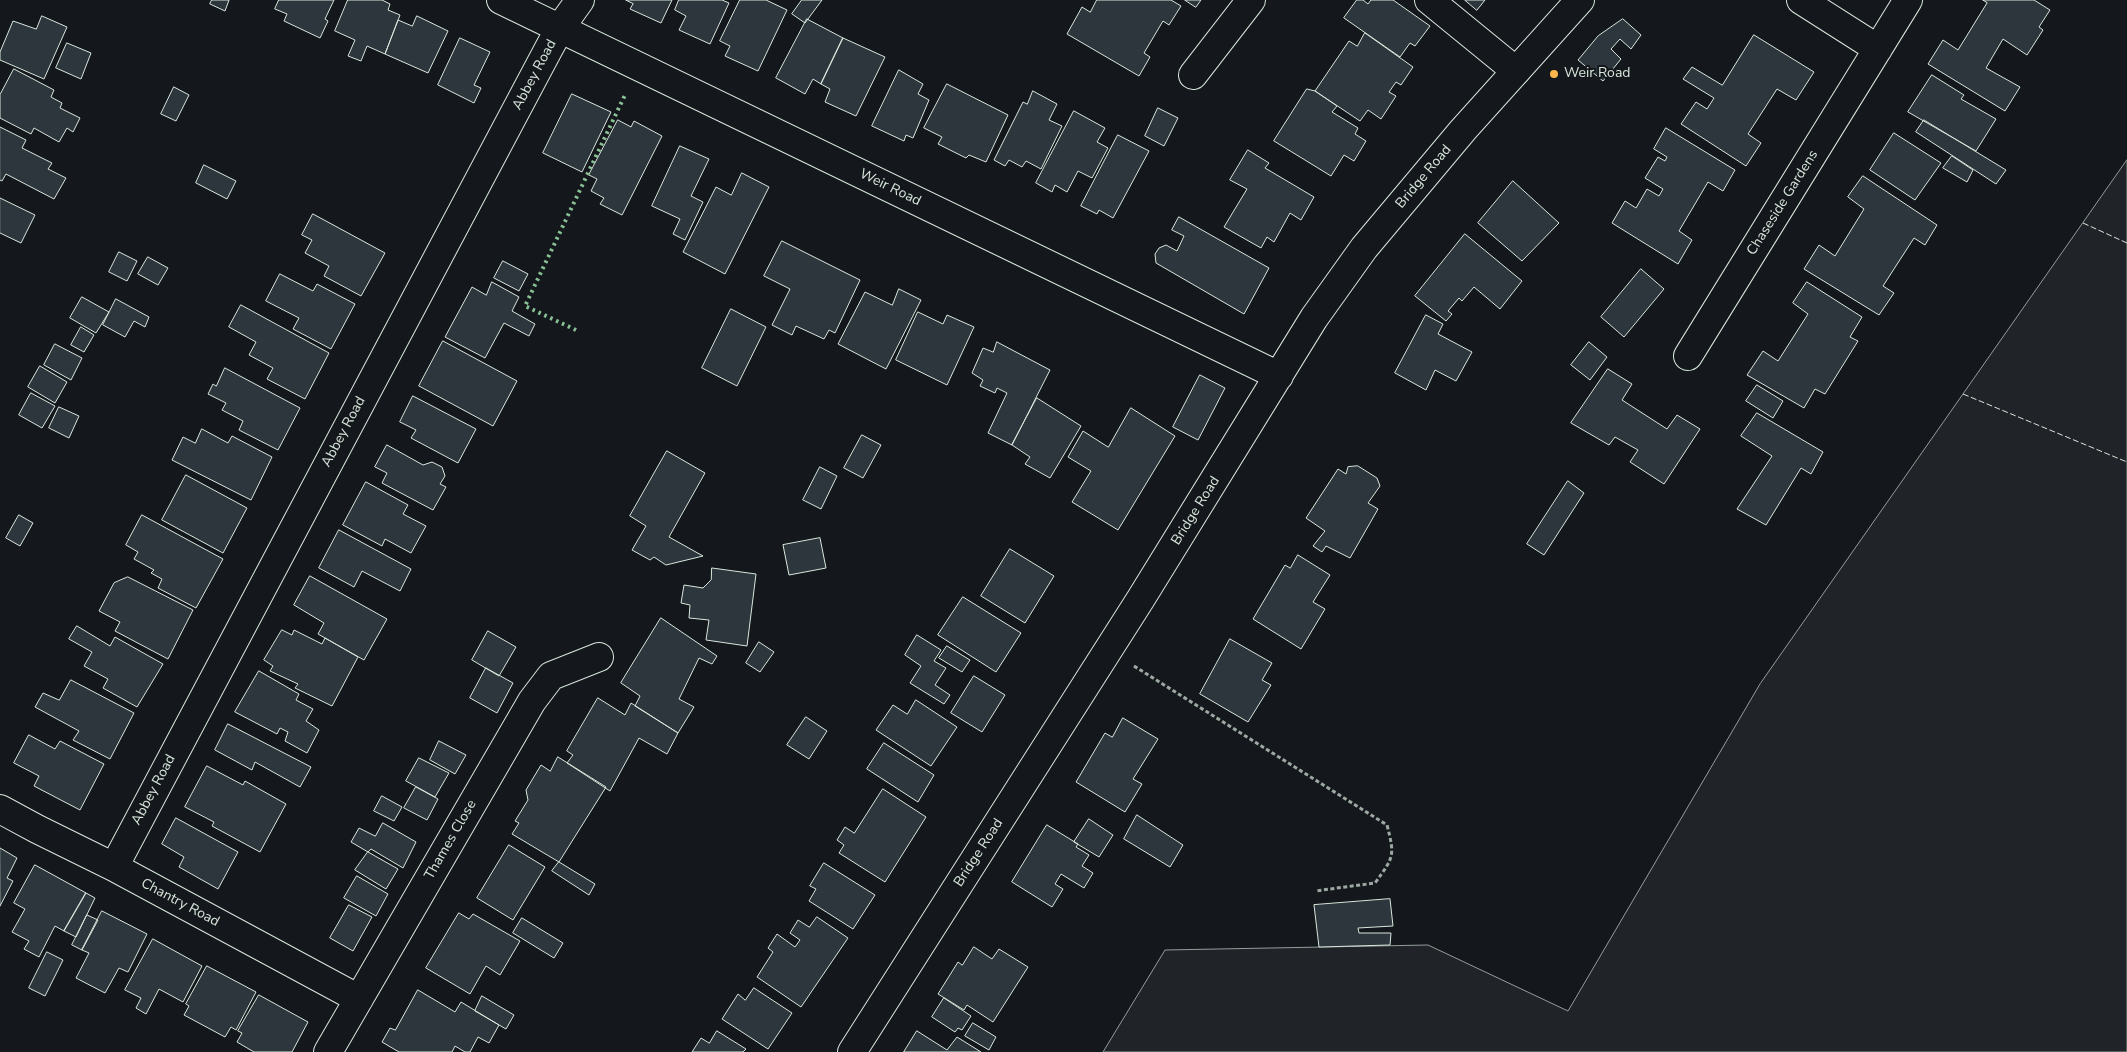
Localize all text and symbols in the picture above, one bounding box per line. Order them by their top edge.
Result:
street label: Abbey Road [509,37,561,113]
place label: Weir Road [1564,66,1630,82]
marker: Weir Road [1548,68,1560,80]
street label: Bridge Road [1393,142,1455,212]
street label: Chaseside Gardens [1744,147,1822,259]
street label: Weir Road [856,166,924,210]
street label: Abbey Road [318,394,370,470]
street label: Bridge Road [1168,474,1224,548]
street label: Abbey Road [128,752,180,828]
street label: Thames Close [421,797,481,883]
street label: Bridge Road [951,816,1007,890]
street label: Chantry Road [138,875,222,931]

